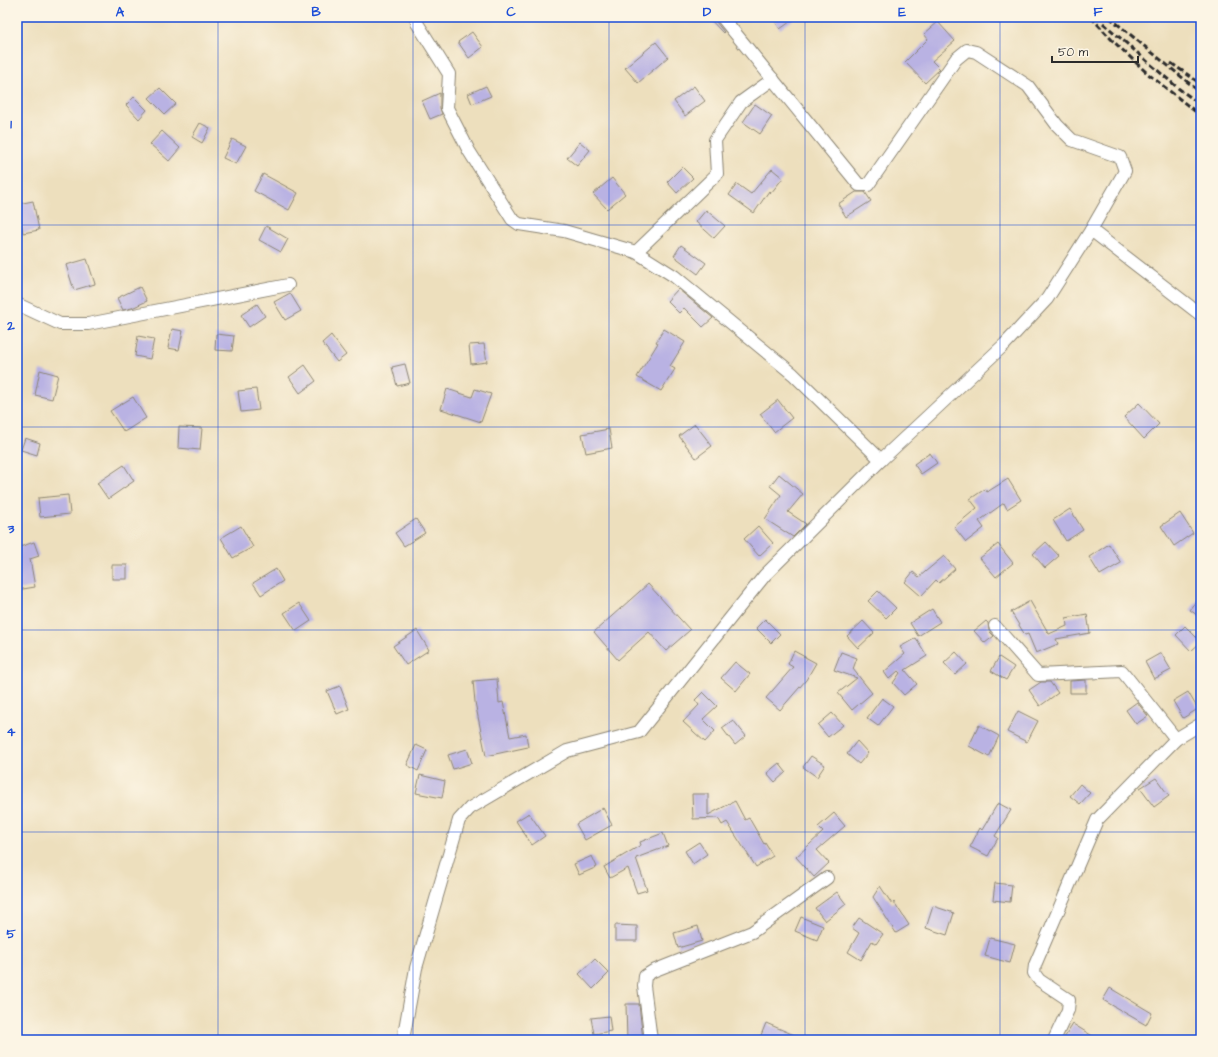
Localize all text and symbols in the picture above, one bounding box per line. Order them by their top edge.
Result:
text: A [116,3,125,21]
text: B [311,3,321,21]
text: C [506,3,516,21]
text: D [703,3,712,21]
text: E [898,3,906,21]
text: F [1093,3,1103,21]
scale bar [1052,38,1138,64]
text: 50 m [1058,44,1089,61]
text: 1 [10,115,12,133]
text: 2 [6,317,15,335]
text: 3 [7,520,15,538]
text: 4 [7,723,16,741]
text: 5 [6,925,16,943]

